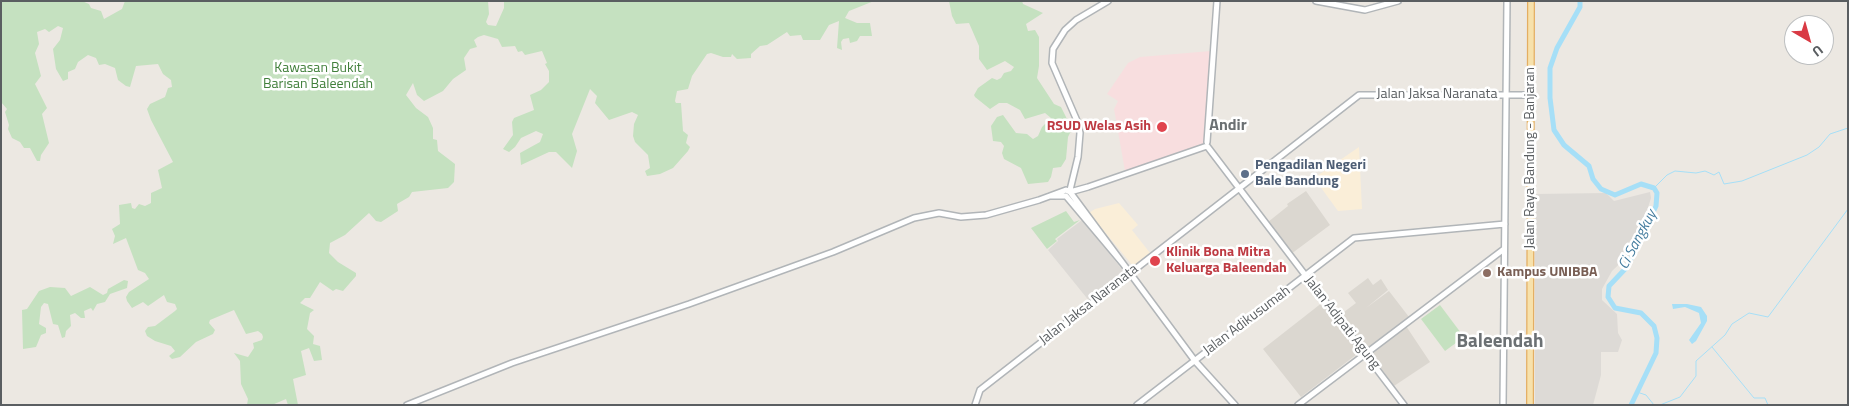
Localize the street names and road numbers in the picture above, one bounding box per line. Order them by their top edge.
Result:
street label: Jalan Raya Bandung - Banjaran [1523,67,1539,249]
street label: Jalan Jaksa Naranata [1376,87,1498,103]
street label: Jalan Jaksa Naranata [1036,261,1142,349]
street label: Jalan Adipati Agung [1300,273,1384,373]
street label: Jalan Adikusumah [1200,283,1294,359]

